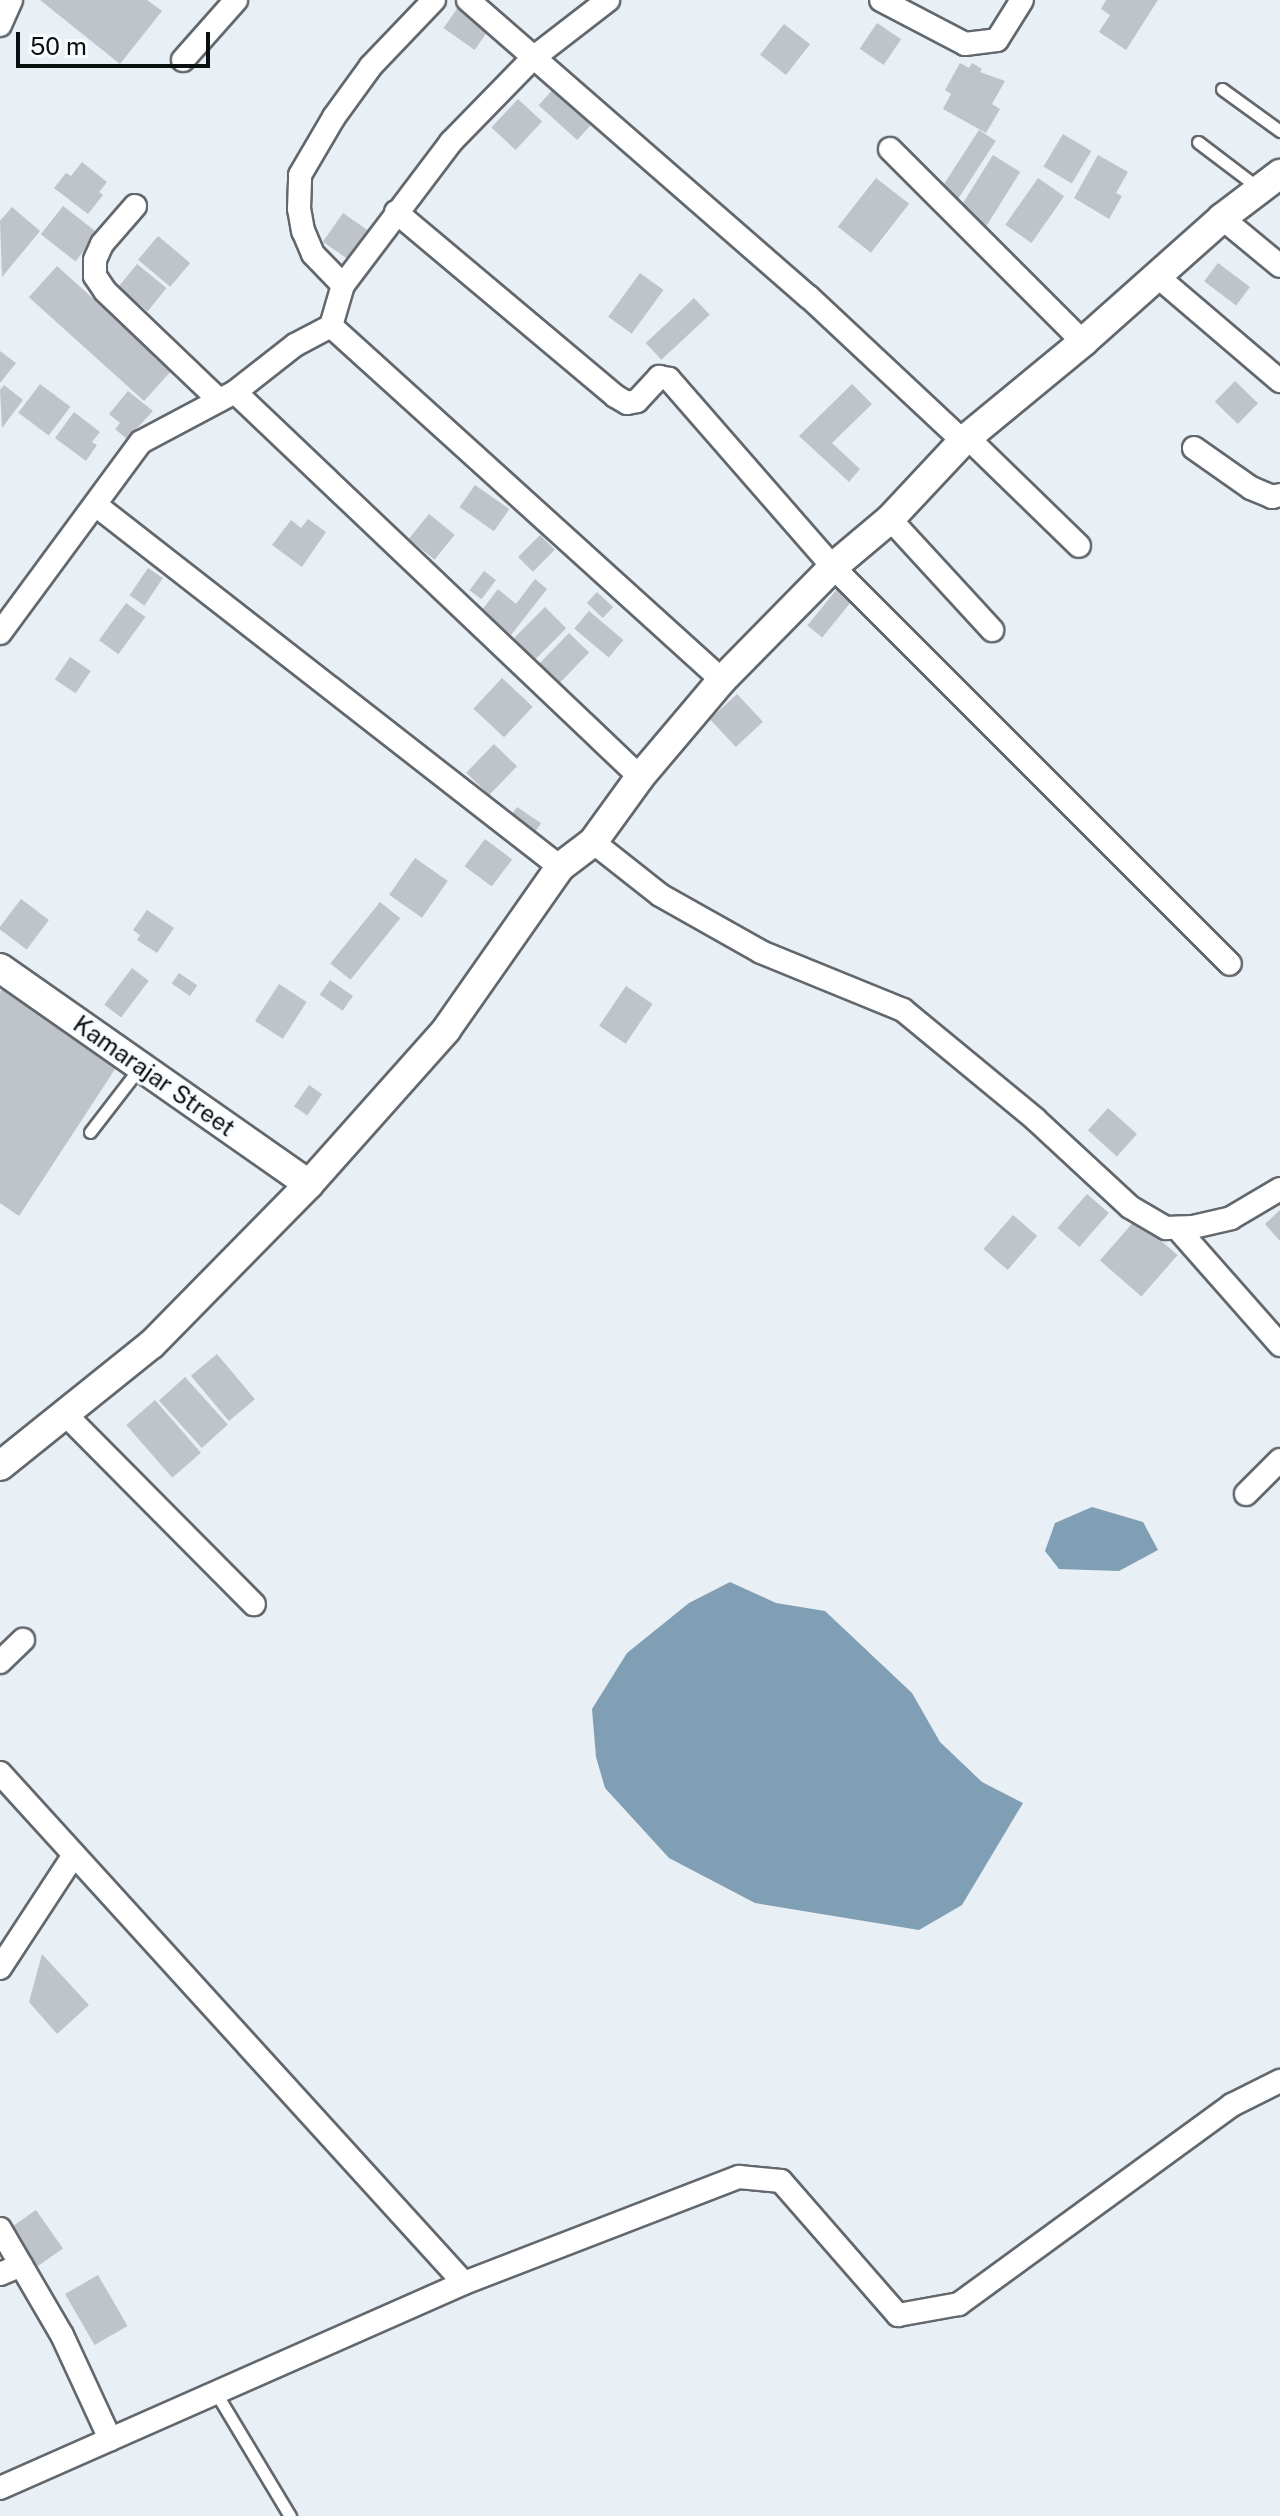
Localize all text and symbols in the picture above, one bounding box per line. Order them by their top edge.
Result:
scale bar [20,16,214,66]
text: 50 m [30,32,87,60]
street label: Kamarajar Street [68,1010,240,1142]

